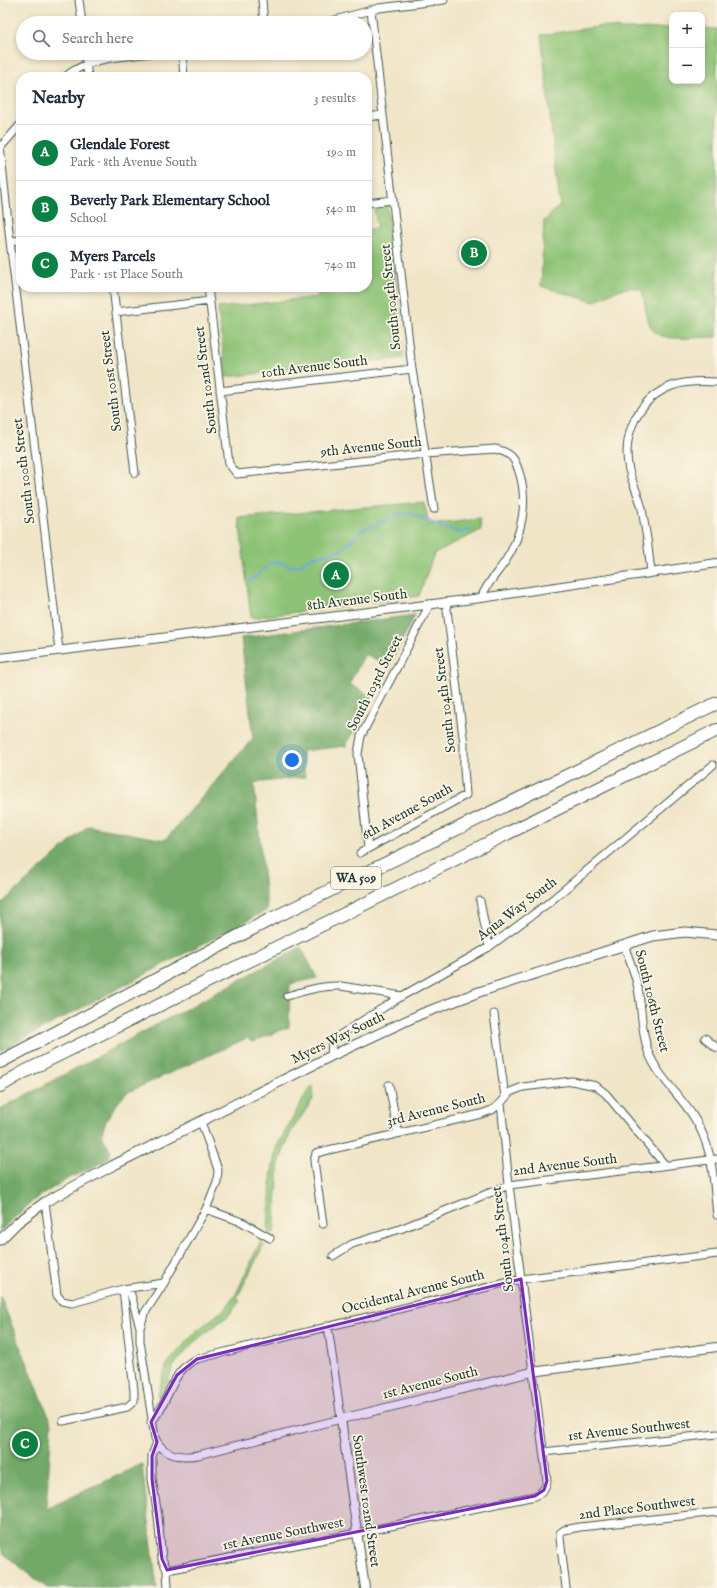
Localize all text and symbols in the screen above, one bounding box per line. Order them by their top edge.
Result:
map controls [669,12,705,84]
button: + [669,12,705,48]
search box [16,16,372,60]
icon: search [30,27,52,49]
text: Search here [62,29,133,48]
button: − [669,48,705,84]
text: Nearby [32,88,85,109]
text: 3 results [314,90,356,107]
text: Glendale Forest [70,135,170,154]
text: A [41,144,49,161]
text: 190 m [326,144,356,161]
text: Park · 8th Avenue South [70,154,197,171]
text: Beverly Park Elementary School [70,191,270,210]
text: B [41,200,49,217]
text: 540 m [326,200,356,217]
text: School [70,210,107,227]
pin: B [461,238,487,268]
street label: South 104th Street [376,243,406,351]
text: Myers Parcels [70,247,155,266]
text: C [40,256,50,273]
text: 740 m [324,256,356,273]
text: Park · 1st Place South [70,266,183,283]
street label: South 102nd Street [190,325,222,435]
street label: South 101st Street [96,329,126,433]
street label: 10th Avenue South [260,351,369,382]
street label: South 100th Street [9,417,39,525]
street label: 9th Avenue South [319,433,423,461]
pin: A [323,560,349,590]
street label: 8th Avenue South [306,585,409,615]
street label: South 103rd Street [343,632,407,734]
street label: South 104th Street [430,646,460,754]
your location [282,750,302,770]
street label: 6th Avenue South [358,779,456,844]
road number: WA 509 [331,867,381,889]
street label: Aqua Way South [473,873,561,945]
street label: South 106th Street [631,948,674,1054]
street label: Myers Way South [288,1007,388,1068]
street label: 3rd Avenue South [385,1089,488,1131]
street label: 2nd Avenue South [512,1150,619,1180]
street label: South 104th Street [488,1185,518,1293]
street label: Occidental Avenue South [340,1265,487,1318]
street label: 1st Avenue South [380,1362,480,1404]
street label: 1st Avenue Southwest [567,1415,691,1445]
pin: C [12,1429,38,1459]
street label: Southwest 102nd Street [348,1434,384,1569]
street label: 2nd Place Southwest [578,1492,696,1524]
street label: 1st Avenue Southwest [221,1513,345,1555]

